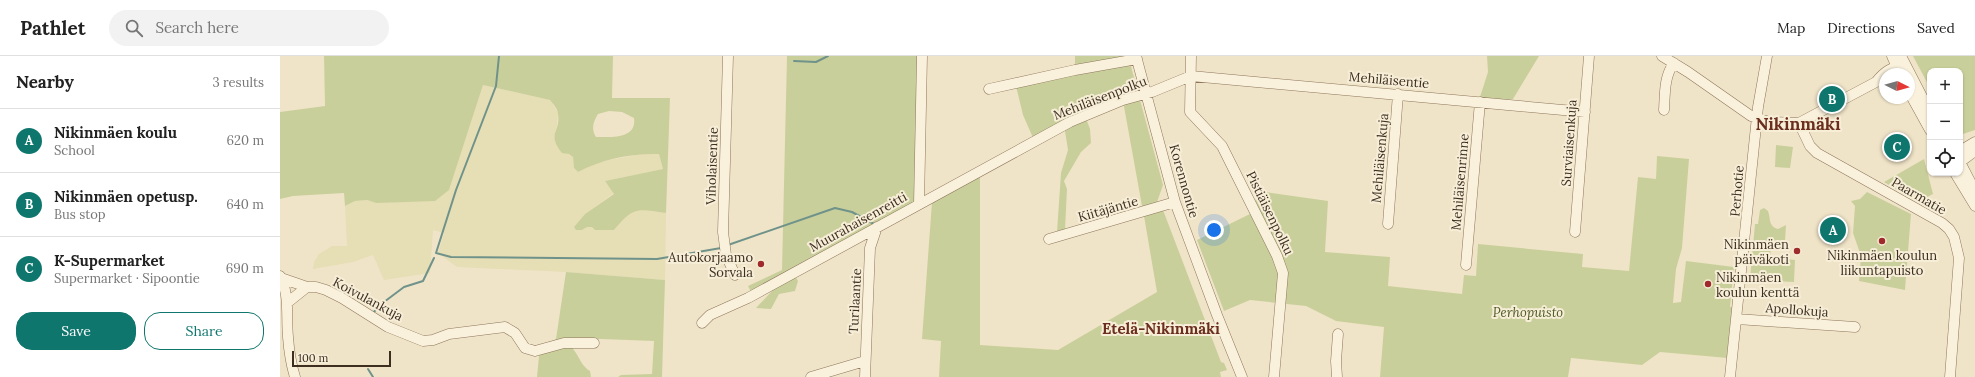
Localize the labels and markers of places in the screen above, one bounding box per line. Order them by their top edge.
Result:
pin: B [1819,84,1845,114]
pin: C [1884,132,1910,162]
pin: A [1820,215,1846,245]
place label: Nikinmäen päiväkoti [1724,236,1789,268]
marker: Nikinmäen koulun liikuntapuisto [1877,236,1887,246]
marker: Nikinmäen päiväkoti [1792,246,1802,256]
place label: Nikinmäen koulun liikuntapuisto [1827,247,1937,279]
place label: Autokorjaamo Sorvala [667,249,753,281]
marker: Autokorjaamo Sorvala [756,259,766,269]
place label: Nikinmäen koulun kenttä [1716,269,1800,301]
marker: Nikinmäen koulun kenttä [1703,279,1713,289]

